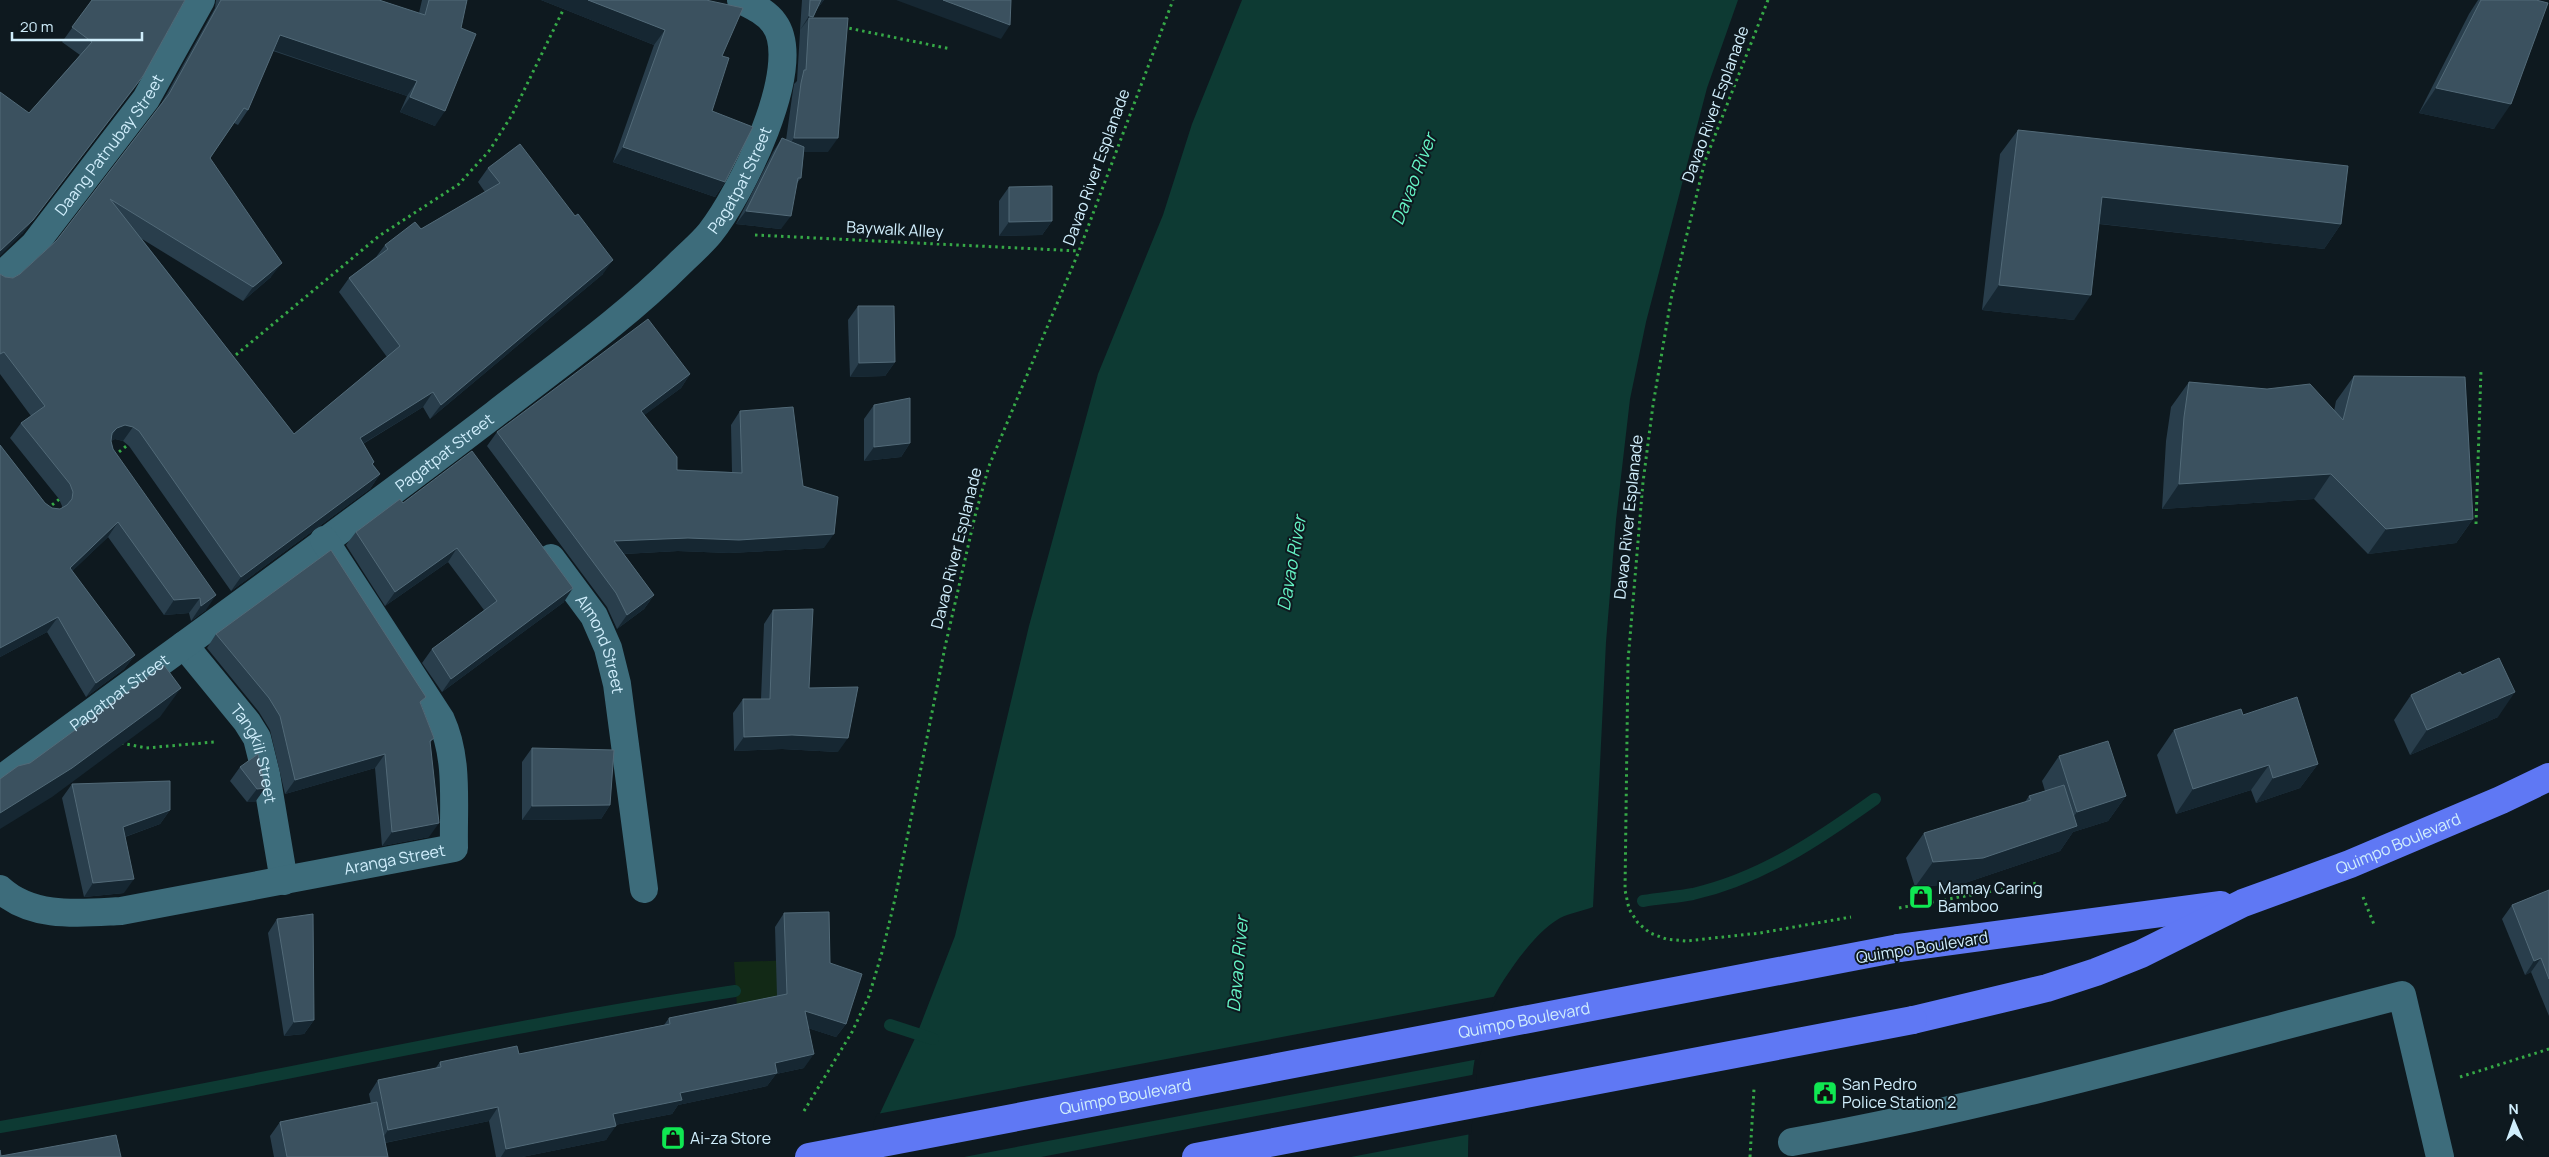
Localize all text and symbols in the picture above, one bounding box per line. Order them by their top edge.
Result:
scale bar [12,10,142,42]
text: 20 m [20,16,53,37]
street label: Davao River Esplanade [1676,23,1754,185]
street label: Daang Patnubay Street [50,70,169,220]
street label: Davao River Esplanade [1057,86,1135,248]
street label: Pagatpat Street [702,123,776,238]
water label: Davao River [1385,128,1442,228]
street label: Baywalk Alley [846,215,945,243]
street label: Pagatpat Street [391,408,498,497]
street label: Davao River Esplanade [1608,434,1648,600]
street label: Davao River Esplanade [925,465,987,631]
water label: Davao River [1271,511,1312,612]
street label: Almond Street [571,590,629,695]
street label: Pagatpat Street [65,649,173,736]
street label: Tangkili Street [226,699,282,805]
street label: Quimpo Boulevard [2333,807,2464,879]
street label: Aranga Street [342,839,447,880]
place label: Mamay Caring Bamboo [1938,877,2043,917]
shop icon: Mamay Caring Bamboo [1908,884,1934,910]
water label: Davao River [1221,913,1253,1013]
street label: Quimpo Boulevard [1854,926,1990,968]
street label: Quimpo Boulevard [1456,997,1592,1043]
street label: Quimpo Boulevard [1057,1073,1193,1120]
place label: San Pedro Police Station 2 [1842,1073,1956,1113]
public building icon: San Pedro Police Station 2 [1812,1080,1838,1106]
north arrow [2489,1097,2539,1147]
text: N [2508,1099,2519,1118]
shop icon: Ai-za Store [660,1125,686,1151]
place label: Ai-za Store [690,1127,771,1149]

